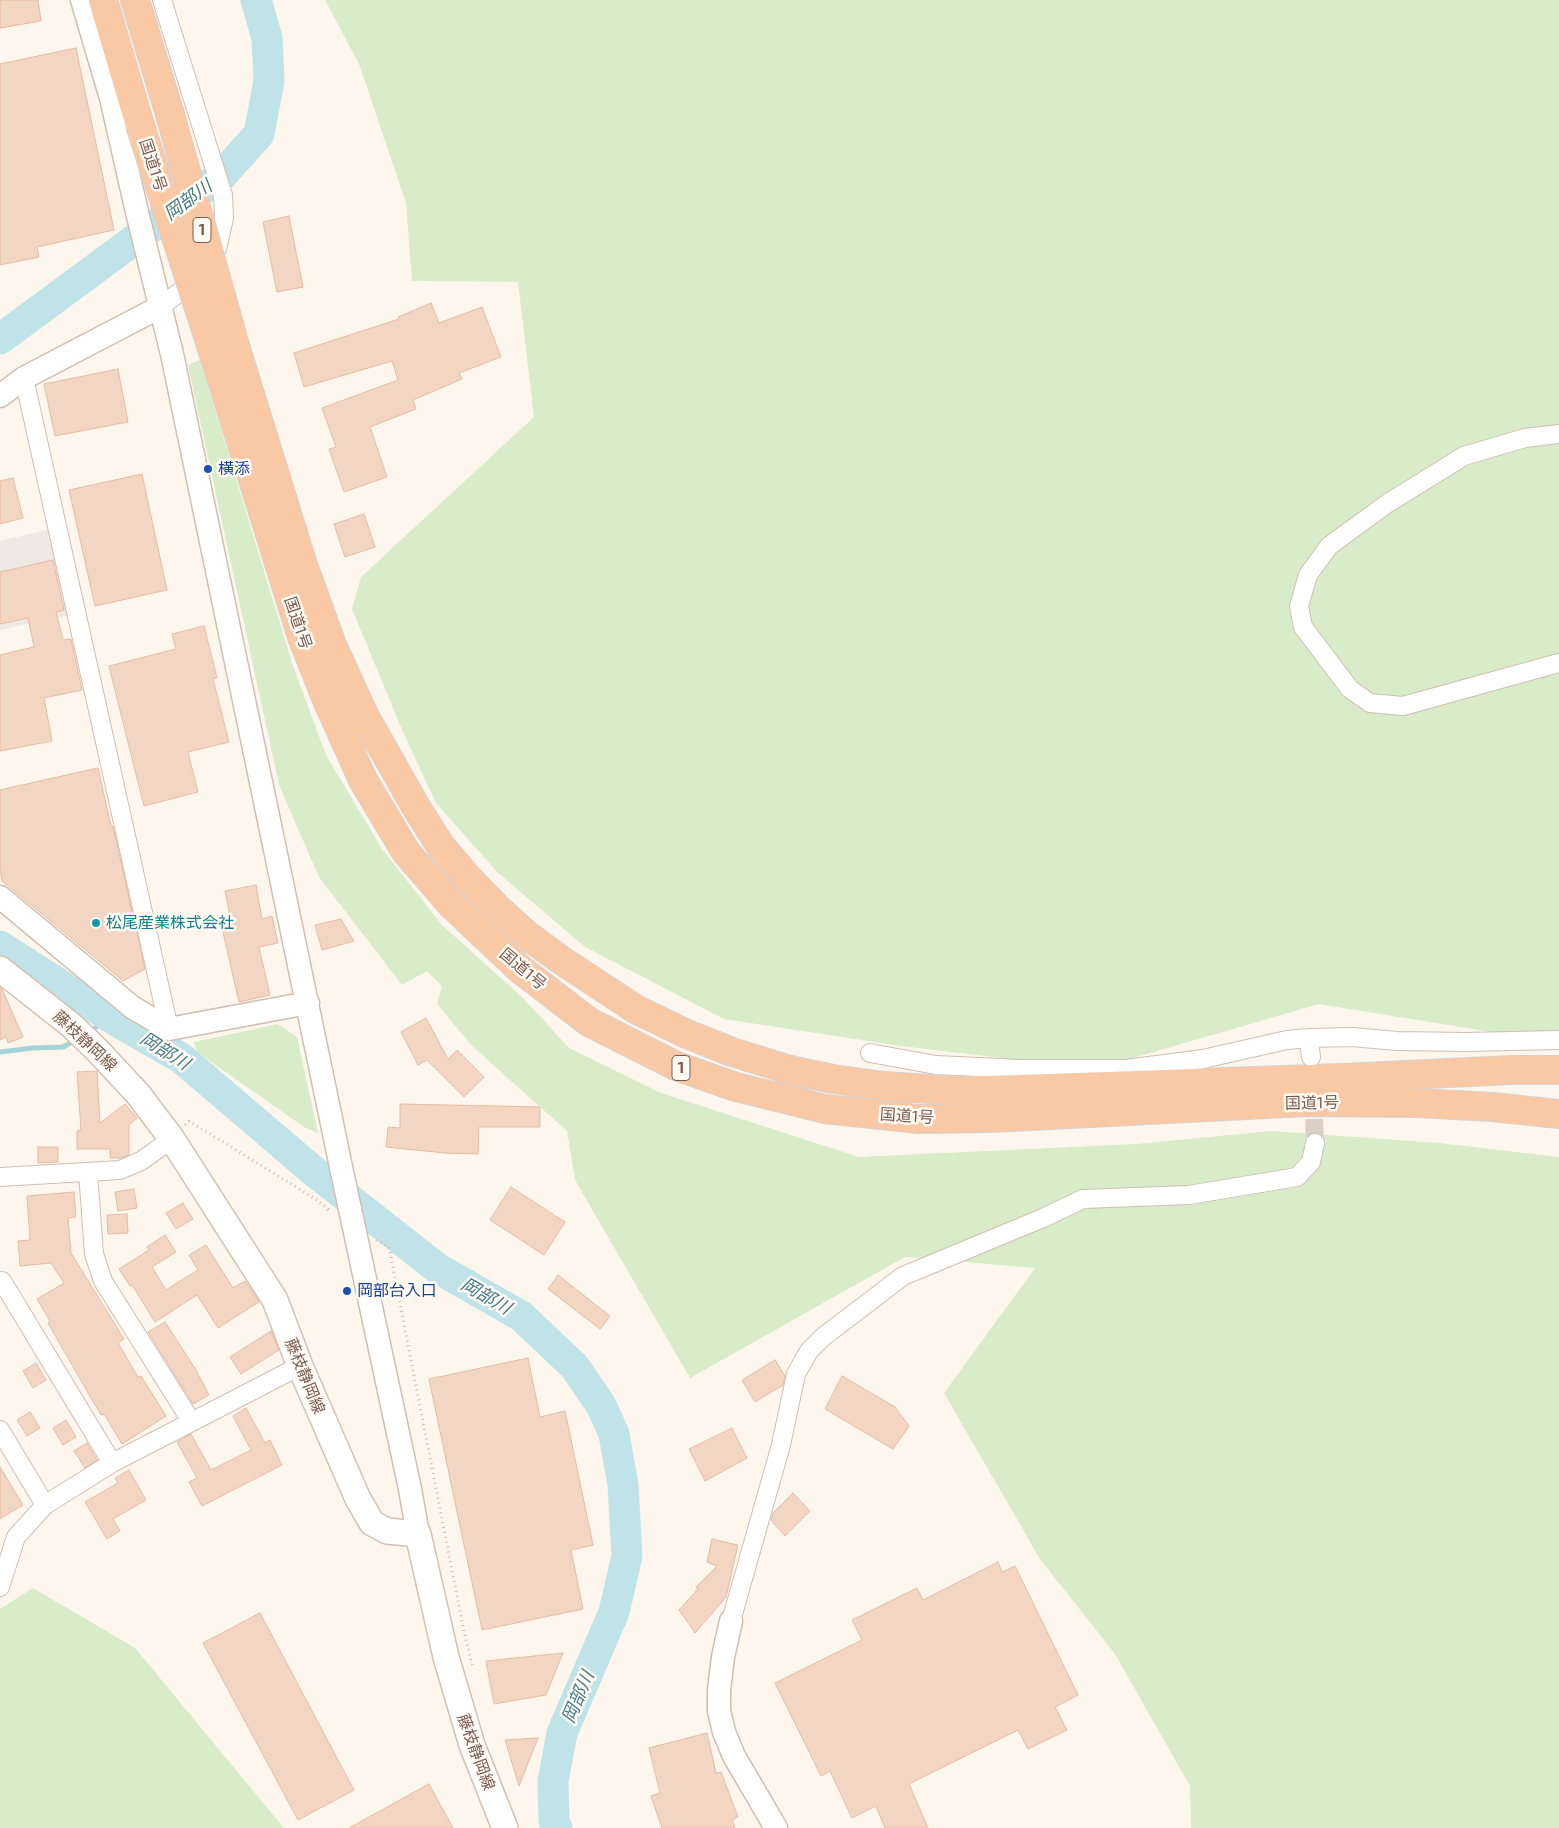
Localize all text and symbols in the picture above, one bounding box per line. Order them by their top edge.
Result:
street label: 国道1号 [135,136,171,194]
water label: 岡部川 [160,175,216,225]
road number: 1 [193,218,211,242]
place label: 横添 [218,459,250,479]
marker: 横添 [202,463,214,475]
street label: 国道1号 [280,594,316,652]
place label: 松尾産業株式会社 [106,913,234,933]
marker: 松尾産業株式会社 [90,917,102,929]
street label: 国道1号 [496,944,550,994]
street label: 藤枝静岡線 [49,1007,121,1075]
water label: 岡部川 [136,1028,194,1074]
road number: 1 [672,1056,690,1080]
street label: 国道1号 [1285,1093,1339,1113]
street label: 国道1号 [879,1105,935,1127]
water label: 岡部川 [457,1273,515,1319]
place label: 岡部台入口 [357,1281,437,1301]
marker: 岡部台入口 [341,1285,353,1297]
street label: 藤枝静岡線 [281,1335,329,1417]
water label: 岡部川 [558,1668,598,1726]
street label: 藤枝静岡線 [453,1711,499,1793]

